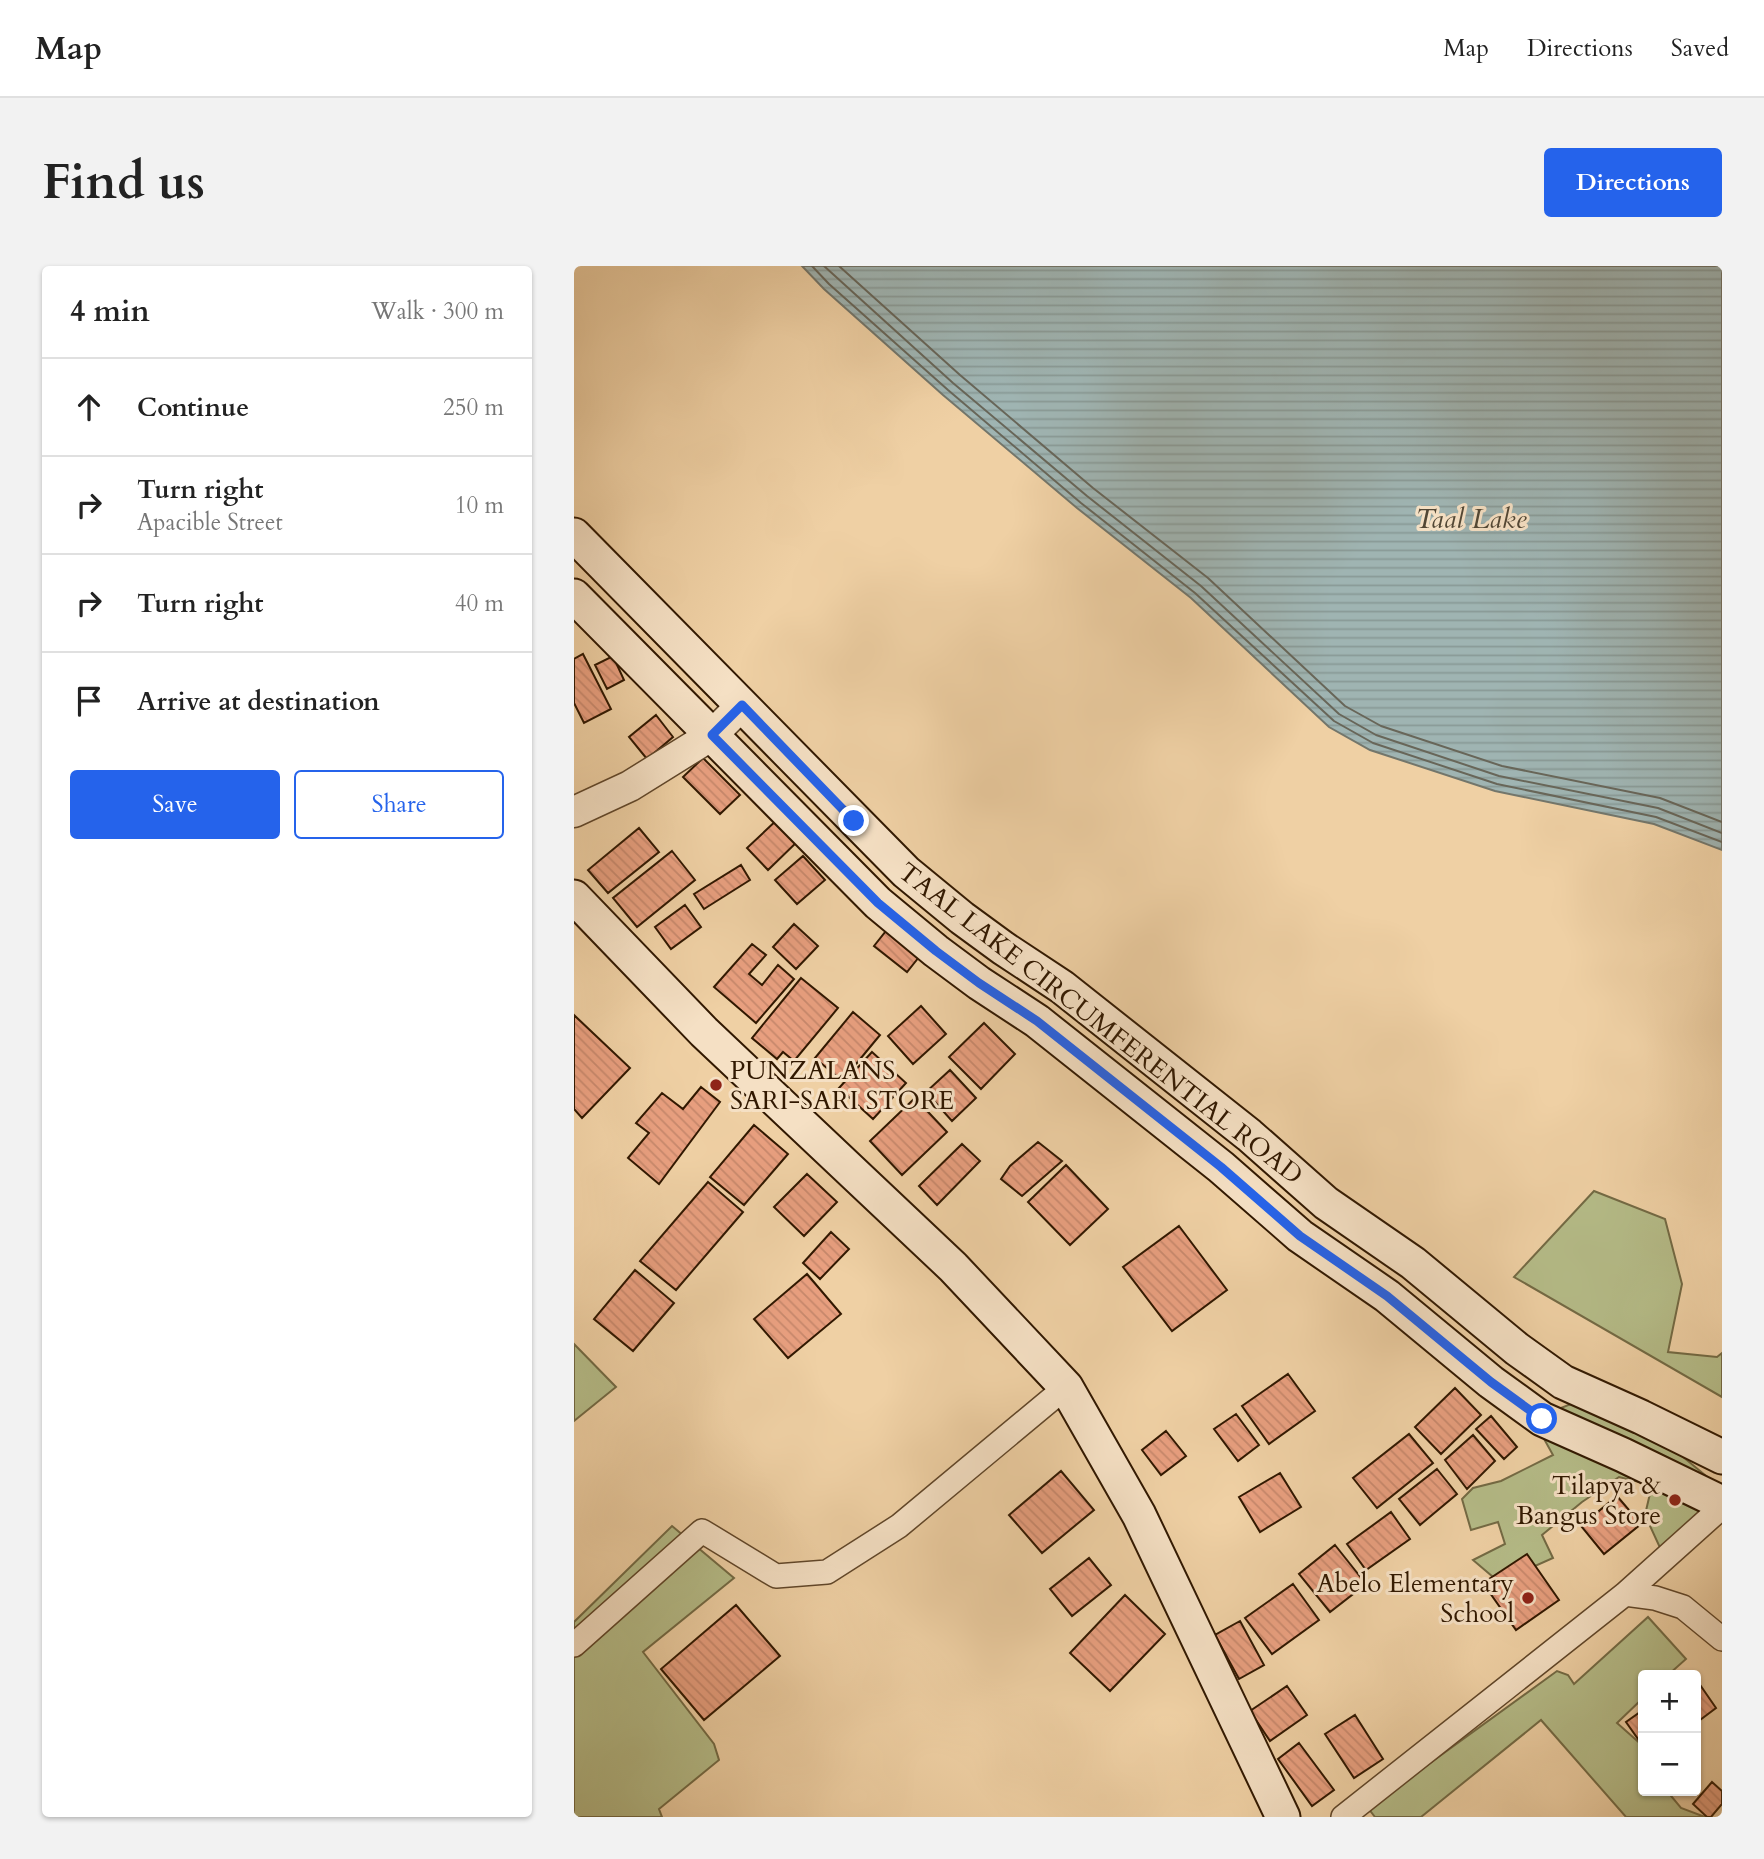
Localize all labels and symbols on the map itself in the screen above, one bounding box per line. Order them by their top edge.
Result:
water label: Taal Lake [1416,500,1527,538]
route end [838,805,869,836]
street label: TAAL LAKE CIRCUMFERENTIAL ROAD [891,854,1310,1192]
place label: PUNZALANS SARI-SARI STORE [730,1053,954,1118]
marker: PUNZALANS SARI-SARI STORE [708,1077,724,1093]
route start [1526,1403,1557,1434]
place label: Tilapya & Bangus Store [1516,1468,1661,1533]
marker: Tilapya & Bangus Store [1667,1492,1683,1508]
place label: Abelo Elementary School [1316,1566,1514,1631]
marker: Abelo Elementary School [1520,1590,1536,1606]

